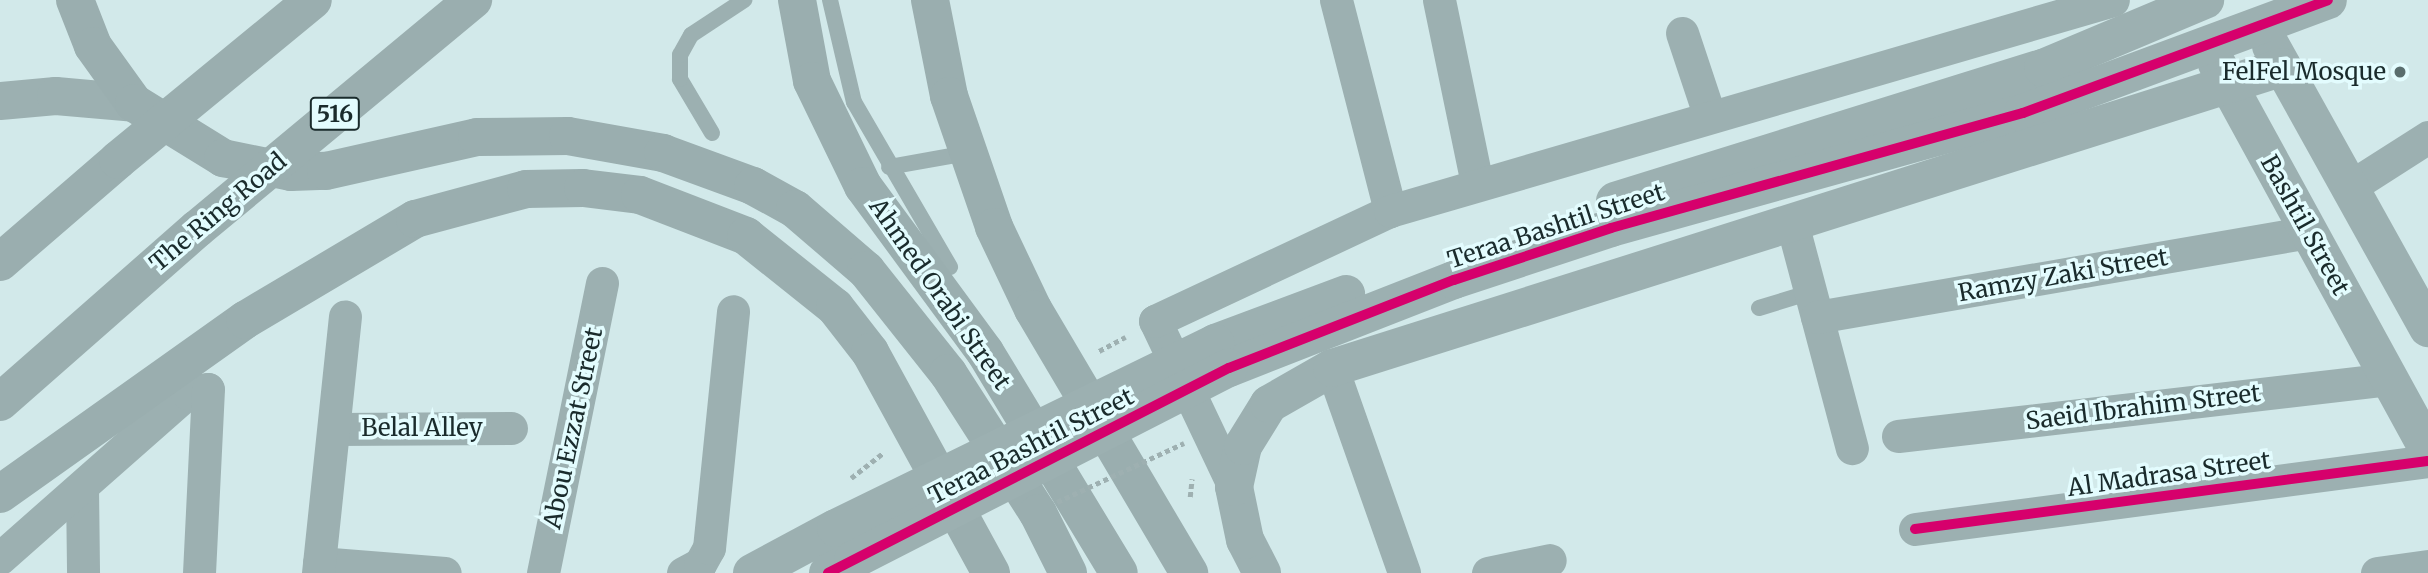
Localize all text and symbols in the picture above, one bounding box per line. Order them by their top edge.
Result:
place label: FelFel Mosque [2222,58,2386,86]
marker: FelFel Mosque [2392,64,2408,80]
road number: 516 [309,94,361,134]
street label: The Ring Road [144,147,292,277]
street label: Bashtil Street [2255,150,2355,300]
street label: Teraa Bashtil Street [1444,177,1668,275]
street label: Ahmed Orabi Street [863,193,1017,395]
street label: Ramzy Zaki Street [1956,242,2170,308]
street label: Abou Ezzat Street [538,325,608,531]
street label: Saeid Ibrahim Street [2024,378,2262,436]
street label: Teraa Bashtil Street [924,382,1138,510]
street label: Belal Alley [361,414,483,442]
street label: Al Madrasa Street [2066,446,2272,502]

